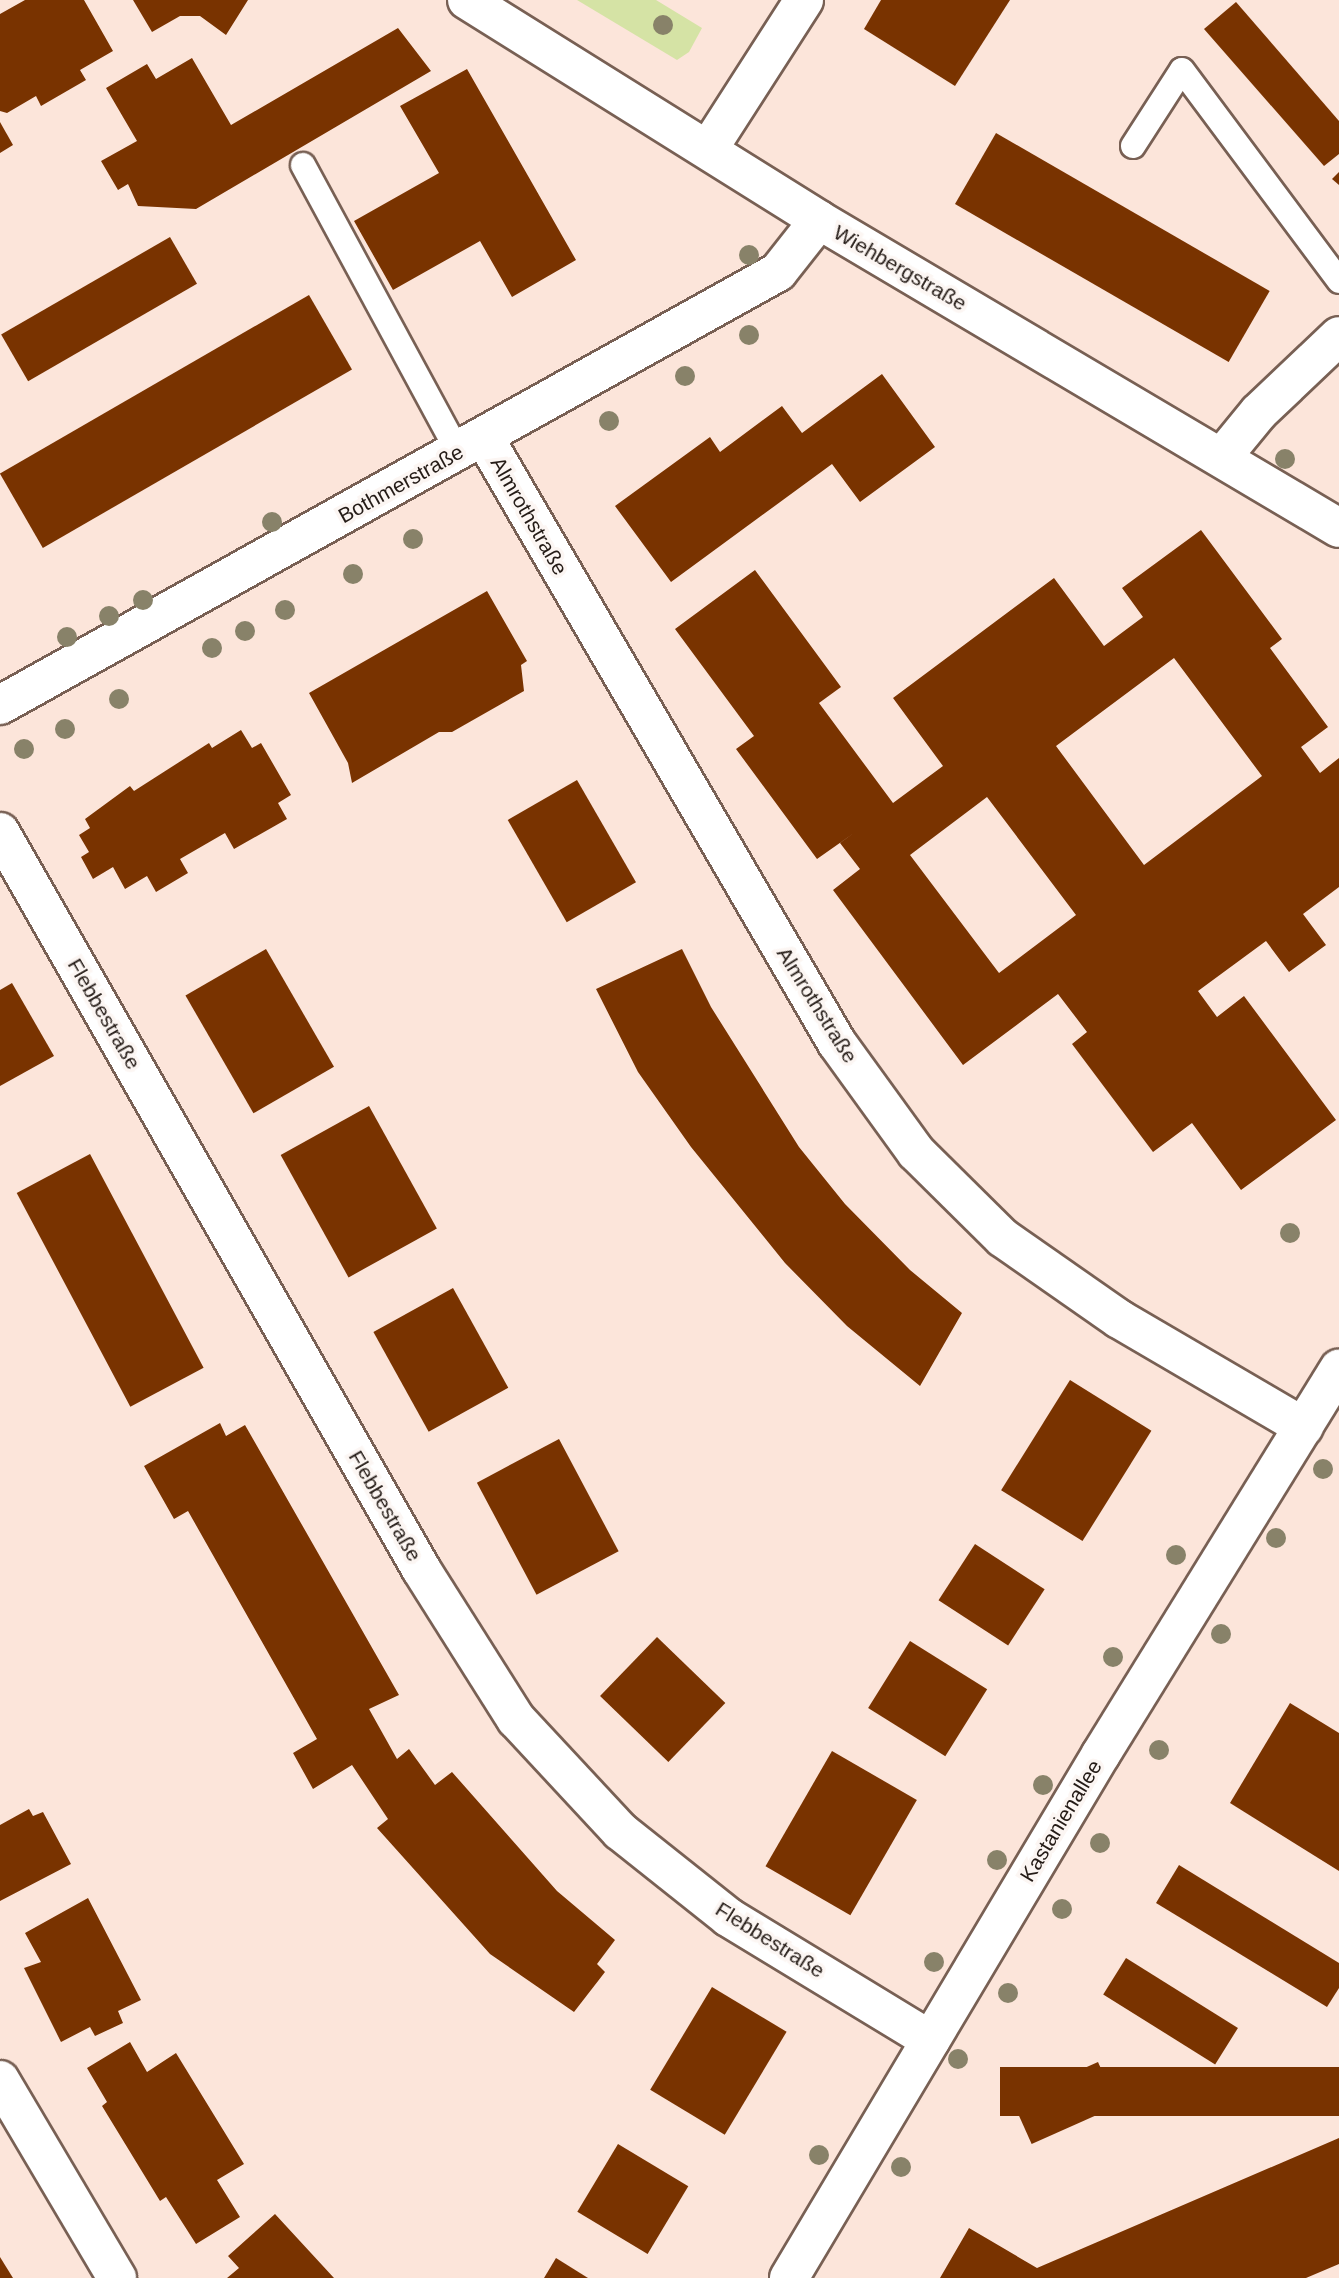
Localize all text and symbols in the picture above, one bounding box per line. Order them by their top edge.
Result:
street label: Wiehbergstraße [829,220,971,316]
street label: Bothmerstraße [334,439,468,529]
street label: Almrothstraße [485,453,573,579]
street label: Almrothstraße [771,942,863,1068]
street label: Flebbestraße [62,954,146,1074]
street label: Flebbestraße [343,1446,427,1566]
street label: Kastanienallee [1015,1755,1107,1887]
street label: Flebbestraße [711,1897,829,1983]

